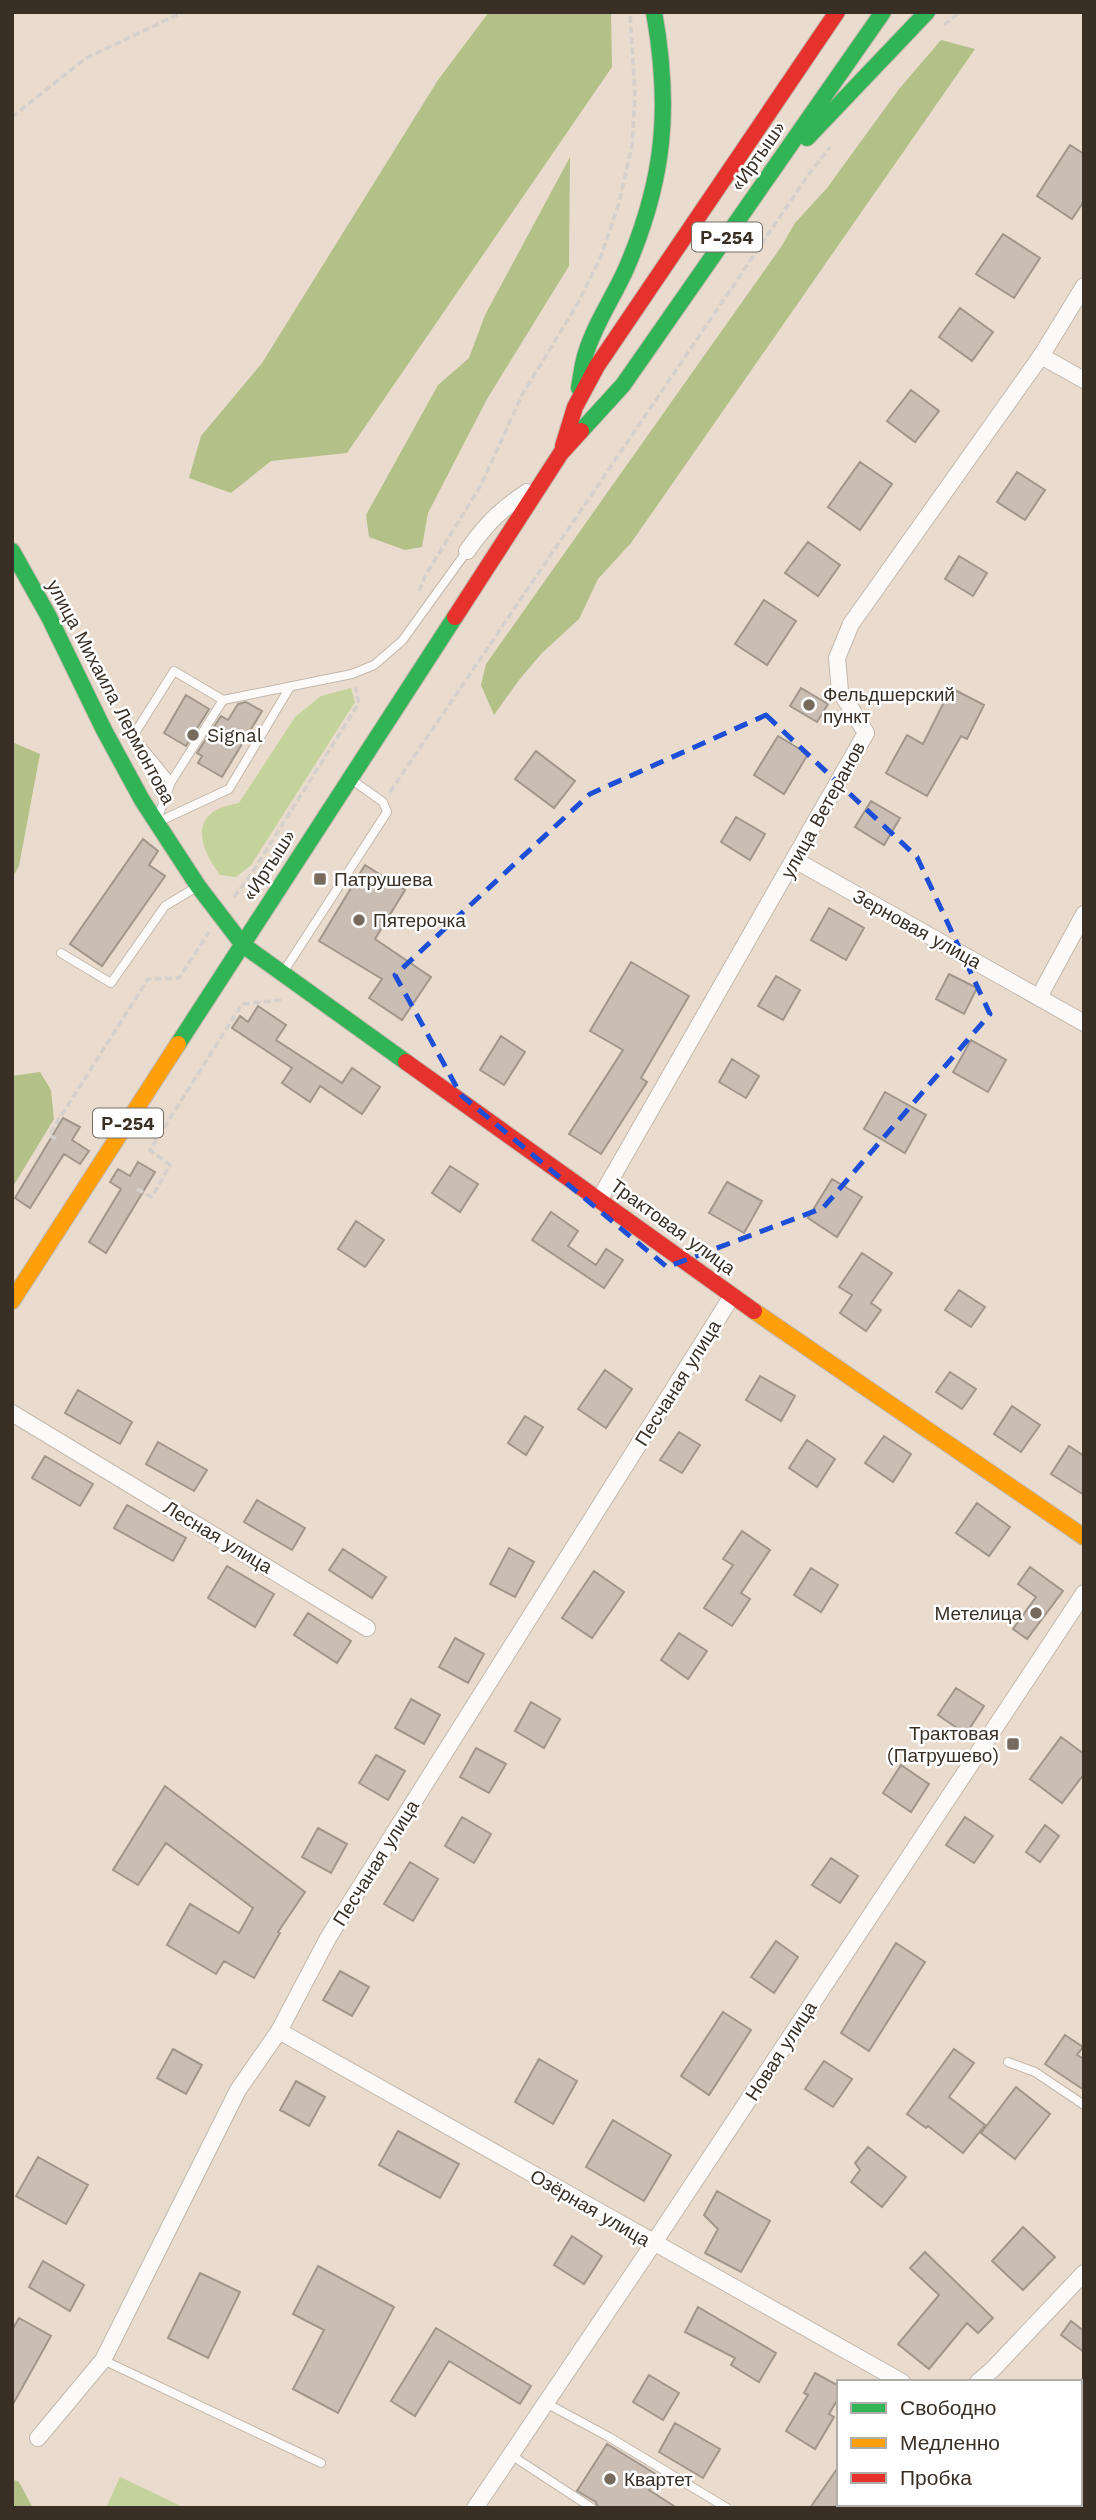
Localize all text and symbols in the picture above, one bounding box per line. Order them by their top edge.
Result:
street label: «Иртыш» [726,117,790,195]
road number: Р-254 [692,222,762,251]
street label: улица Михаила Лермонтова [42,576,180,809]
place label: Фельдшерский пункт [823,683,955,728]
marker: Фельдшерский пункт [801,697,817,713]
place label: Signal [207,724,263,747]
marker: Signal [185,727,201,743]
street label: улица Ветеранов [776,738,870,882]
street label: «Иртыш» [238,825,300,905]
place label: Патрушева [334,868,433,891]
marker: Патрушева [312,871,328,887]
street label: Зерновая улица [849,884,986,974]
place label: Пятерочка [373,909,466,932]
marker: Пятерочка [351,912,367,928]
road number: Р-254 [93,1108,163,1138]
street label: Трактовая улица [606,1174,740,1280]
street label: Песчаная улица [630,1315,726,1450]
street label: Лесная улица [160,1496,277,1579]
place label: Метелица [934,1602,1022,1625]
marker: Метелица [1028,1605,1044,1621]
place label: Трактовая (Патрушево) [887,1722,999,1767]
marker: Трактовая (Патрушево) [1005,1736,1021,1752]
street label: Песчаная улица [328,1795,424,1930]
street label: Новая улица [740,1997,822,2105]
street label: Озёрная улица [526,2164,654,2252]
legend [837,2380,1082,2506]
text: Свободно [900,2395,997,2420]
text: Медленно [900,2430,1000,2455]
text: Пробка [900,2465,972,2490]
place label: Квартет [624,2468,693,2491]
marker: Квартет [602,2471,618,2487]

